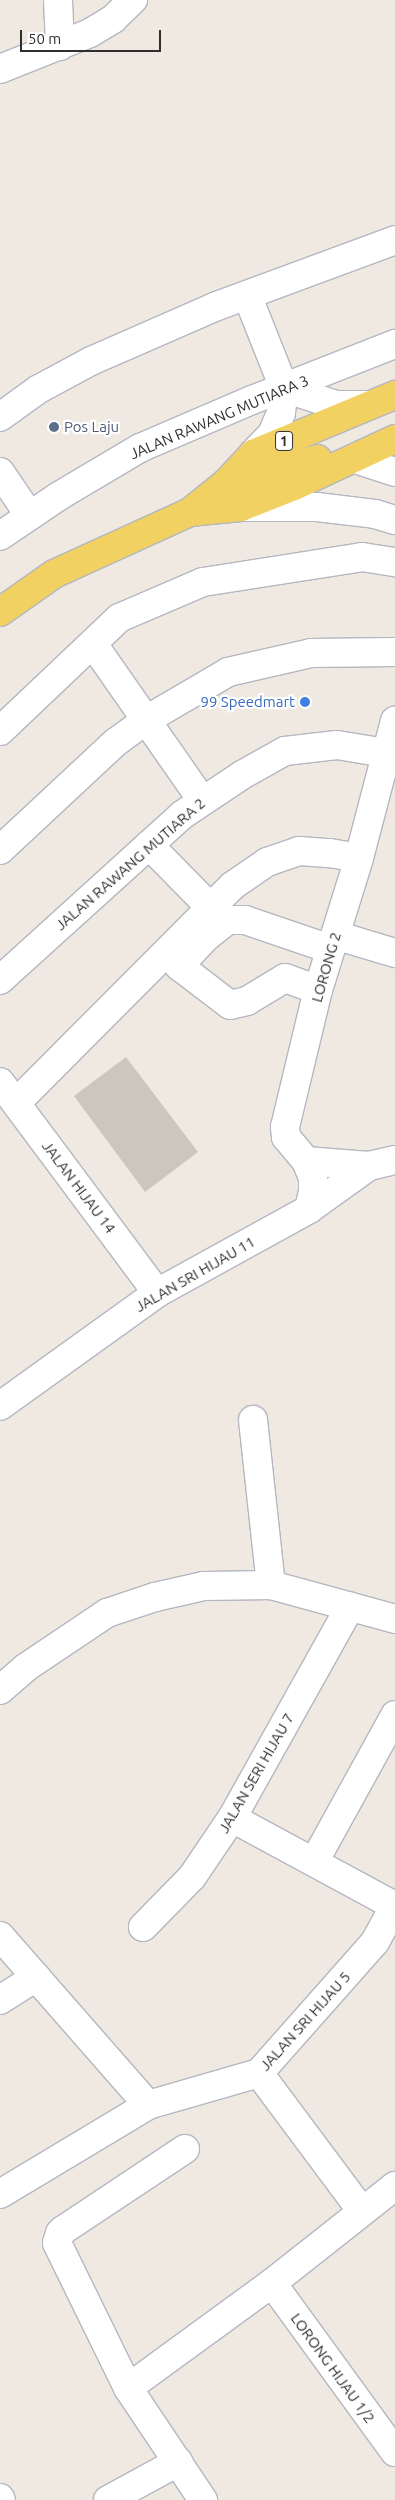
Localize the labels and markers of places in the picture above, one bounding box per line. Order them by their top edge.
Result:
place label: Pos Laju [64,418,119,436]
marker: Pos Laju [48,421,60,433]
place label: 99 Speedmart [200,693,295,711]
marker: 99 Speedmart [299,696,311,708]

